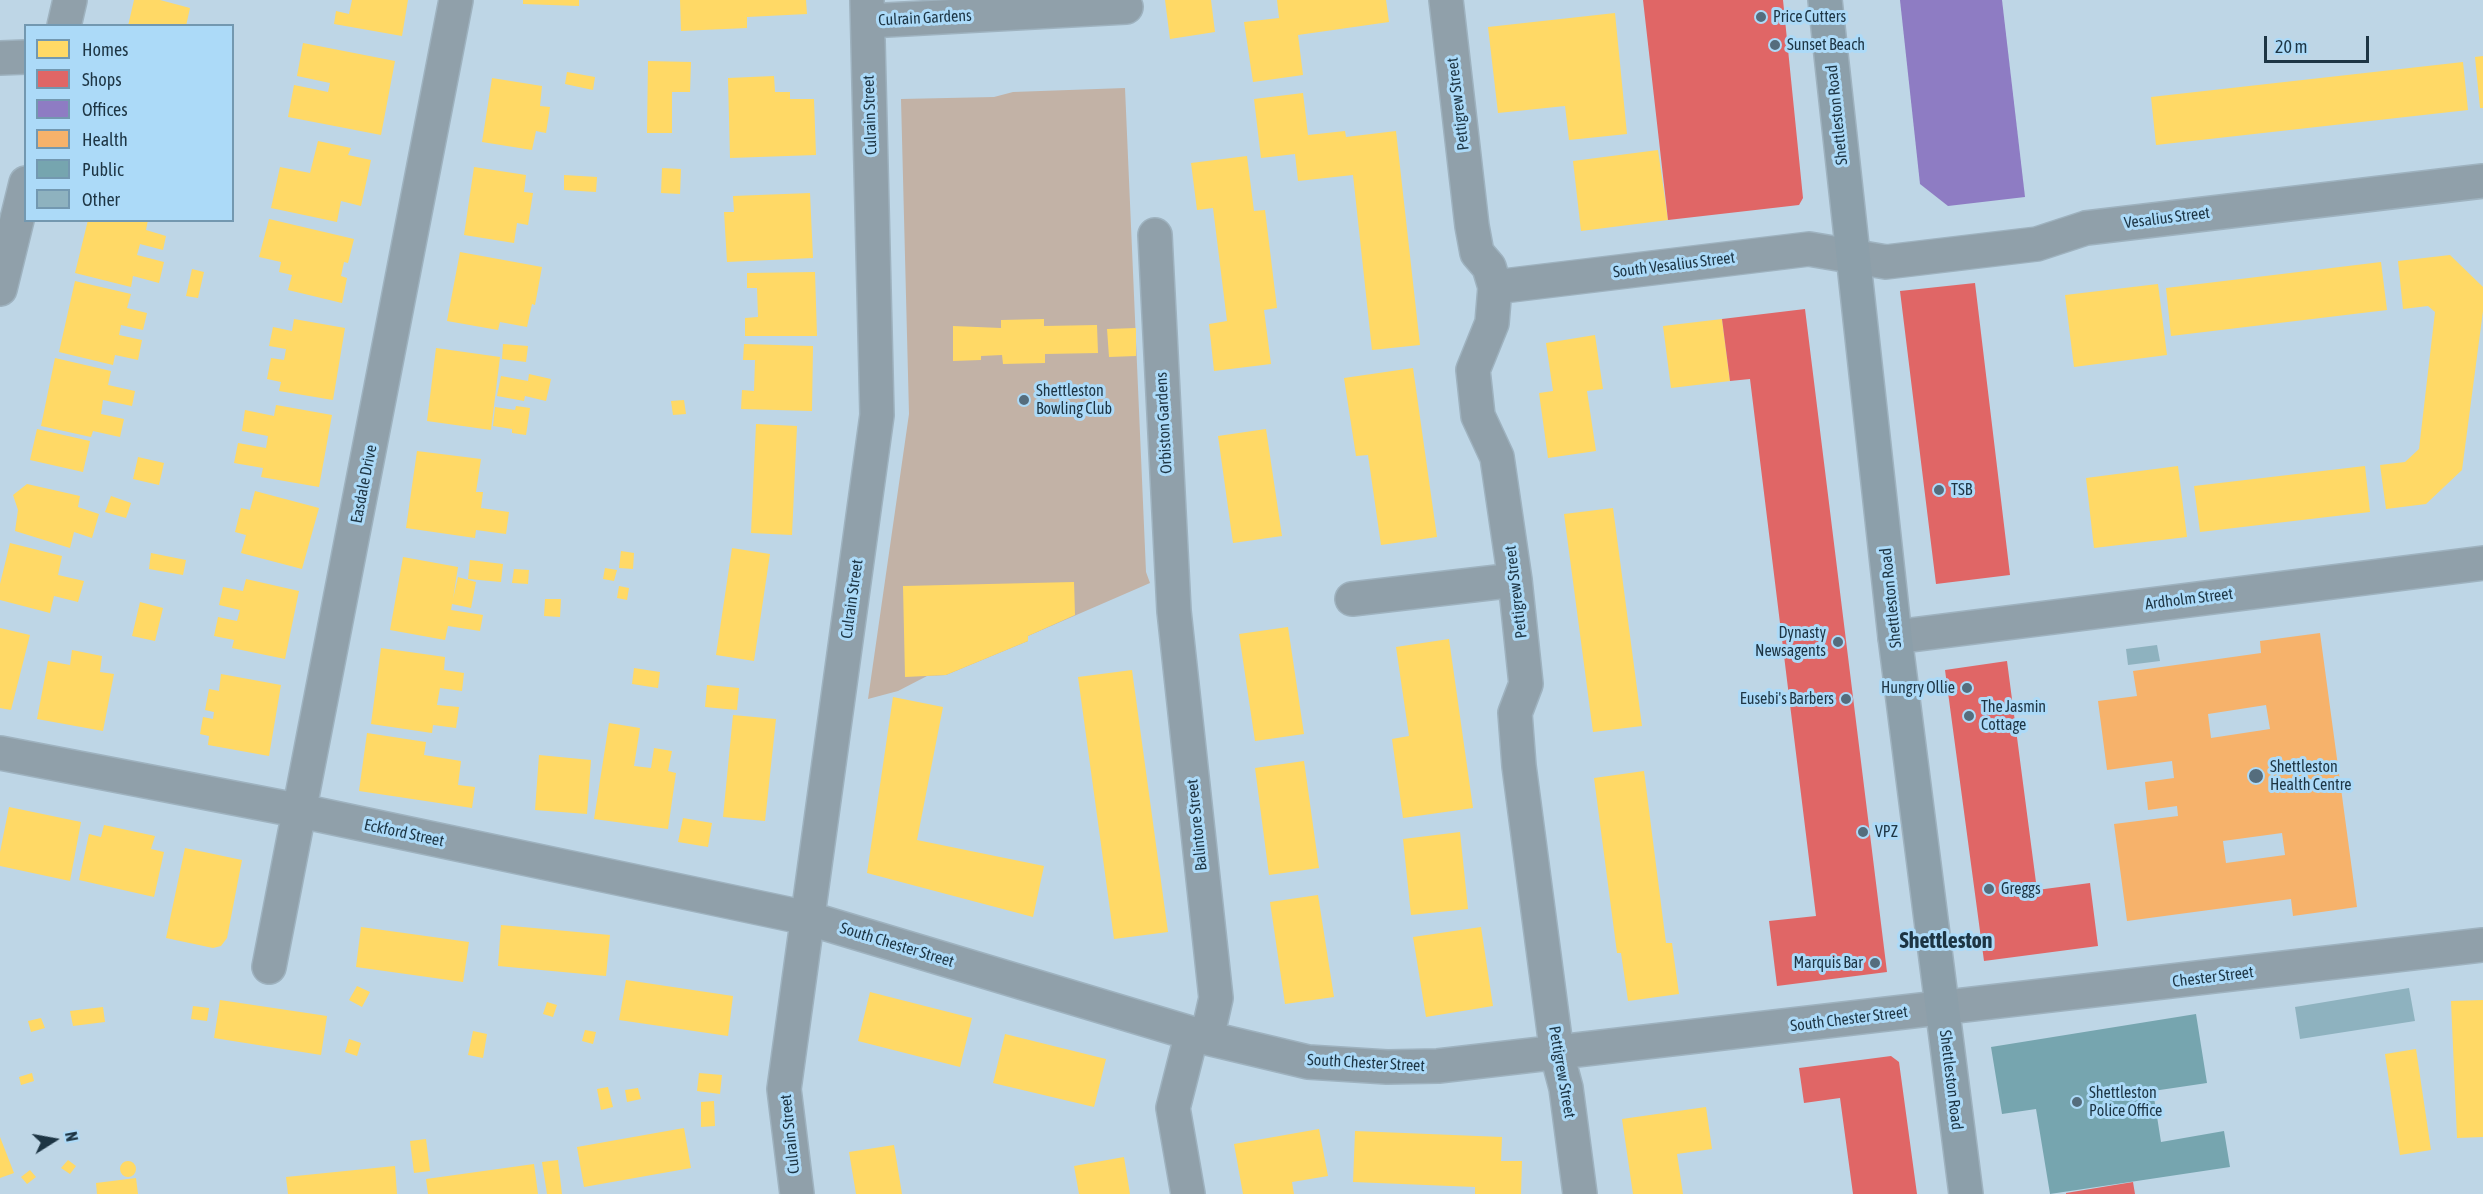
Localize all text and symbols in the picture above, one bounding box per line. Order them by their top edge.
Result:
street label: Culrain Gardens [878,6,972,30]
place label: Price Cutters [1773,7,1846,27]
marker: Price Cutters [1754,10,1768,24]
legend [24,24,234,222]
scale bar [2267,24,2372,62]
place label: Sunset Beach [1787,35,1865,55]
text: 20 m [2275,36,2307,57]
marker: Sunset Beach [1768,38,1782,52]
text: Homes [82,39,128,60]
street label: Pettigrew Street [1443,56,1473,152]
street label: Shettleston Road [1822,64,1852,166]
text: Shops [82,69,122,90]
street label: Culrain Street [859,75,881,155]
text: Offices [82,99,128,120]
text: Health [82,129,128,150]
text: Public [82,159,124,180]
text: Other [82,189,120,210]
street label: Vesalius Street [2123,203,2211,233]
street label: South Vesalius Street [1612,248,1736,282]
street label: Orbiston Gardens [1152,372,1176,474]
place label: Shettleston Bowling Club [1036,381,1112,419]
marker: Shettleston Bowling Club [1017,393,1031,407]
street label: Easdale Drive [347,443,381,525]
place label: TSB [1951,480,1972,500]
marker: TSB [1932,483,1946,497]
street label: Pettigrew Street [1501,544,1531,640]
street label: Shettleston Road [1876,547,1906,649]
street label: Culrain Street [837,558,867,640]
street label: Ardholm Street [2144,584,2234,614]
place label: Dynasty Newsagents [1755,623,1826,661]
marker: Dynasty Newsagents [1831,635,1845,649]
place label: Hungry Ollie [1881,678,1955,698]
marker: Hungry Ollie [1960,681,1974,695]
place label: Eusebi's Barbers [1740,689,1834,709]
marker: Eusebi's Barbers [1839,692,1853,706]
place label: The Jasmin Cottage [1981,697,2046,735]
marker: The Jasmin Cottage [1962,709,1976,723]
place label: Shettleston Health Centre [2270,757,2352,795]
marker: Shettleston Health Centre [2247,767,2265,785]
street label: Balintore Street [1183,778,1211,872]
street label: Eckford Street [362,815,446,851]
place label: VPZ [1875,822,1898,842]
marker: VPZ [1856,825,1870,839]
place label: Greggs [2001,879,2041,899]
marker: Greggs [1982,882,1996,896]
street label: South Chester Street [838,919,956,971]
district label: Shettleston [1899,928,1993,954]
place label: Marquis Bar [1794,953,1863,973]
marker: Marquis Bar [1868,956,1882,970]
street label: Chester Street [2171,962,2255,992]
street label: South Chester Street [1789,1002,1909,1036]
street label: Pettigrew Street [1544,1024,1580,1120]
street label: Shettleston Road [1935,1029,1967,1131]
street label: South Chester Street [1307,1050,1425,1076]
place label: Shettleston Police Office [2089,1083,2162,1121]
street label: Culrain Street [776,1093,804,1175]
marker: Shettleston Police Office [2070,1095,2084,1109]
north arrow [24,1110,84,1170]
text: N [62,1130,81,1143]

